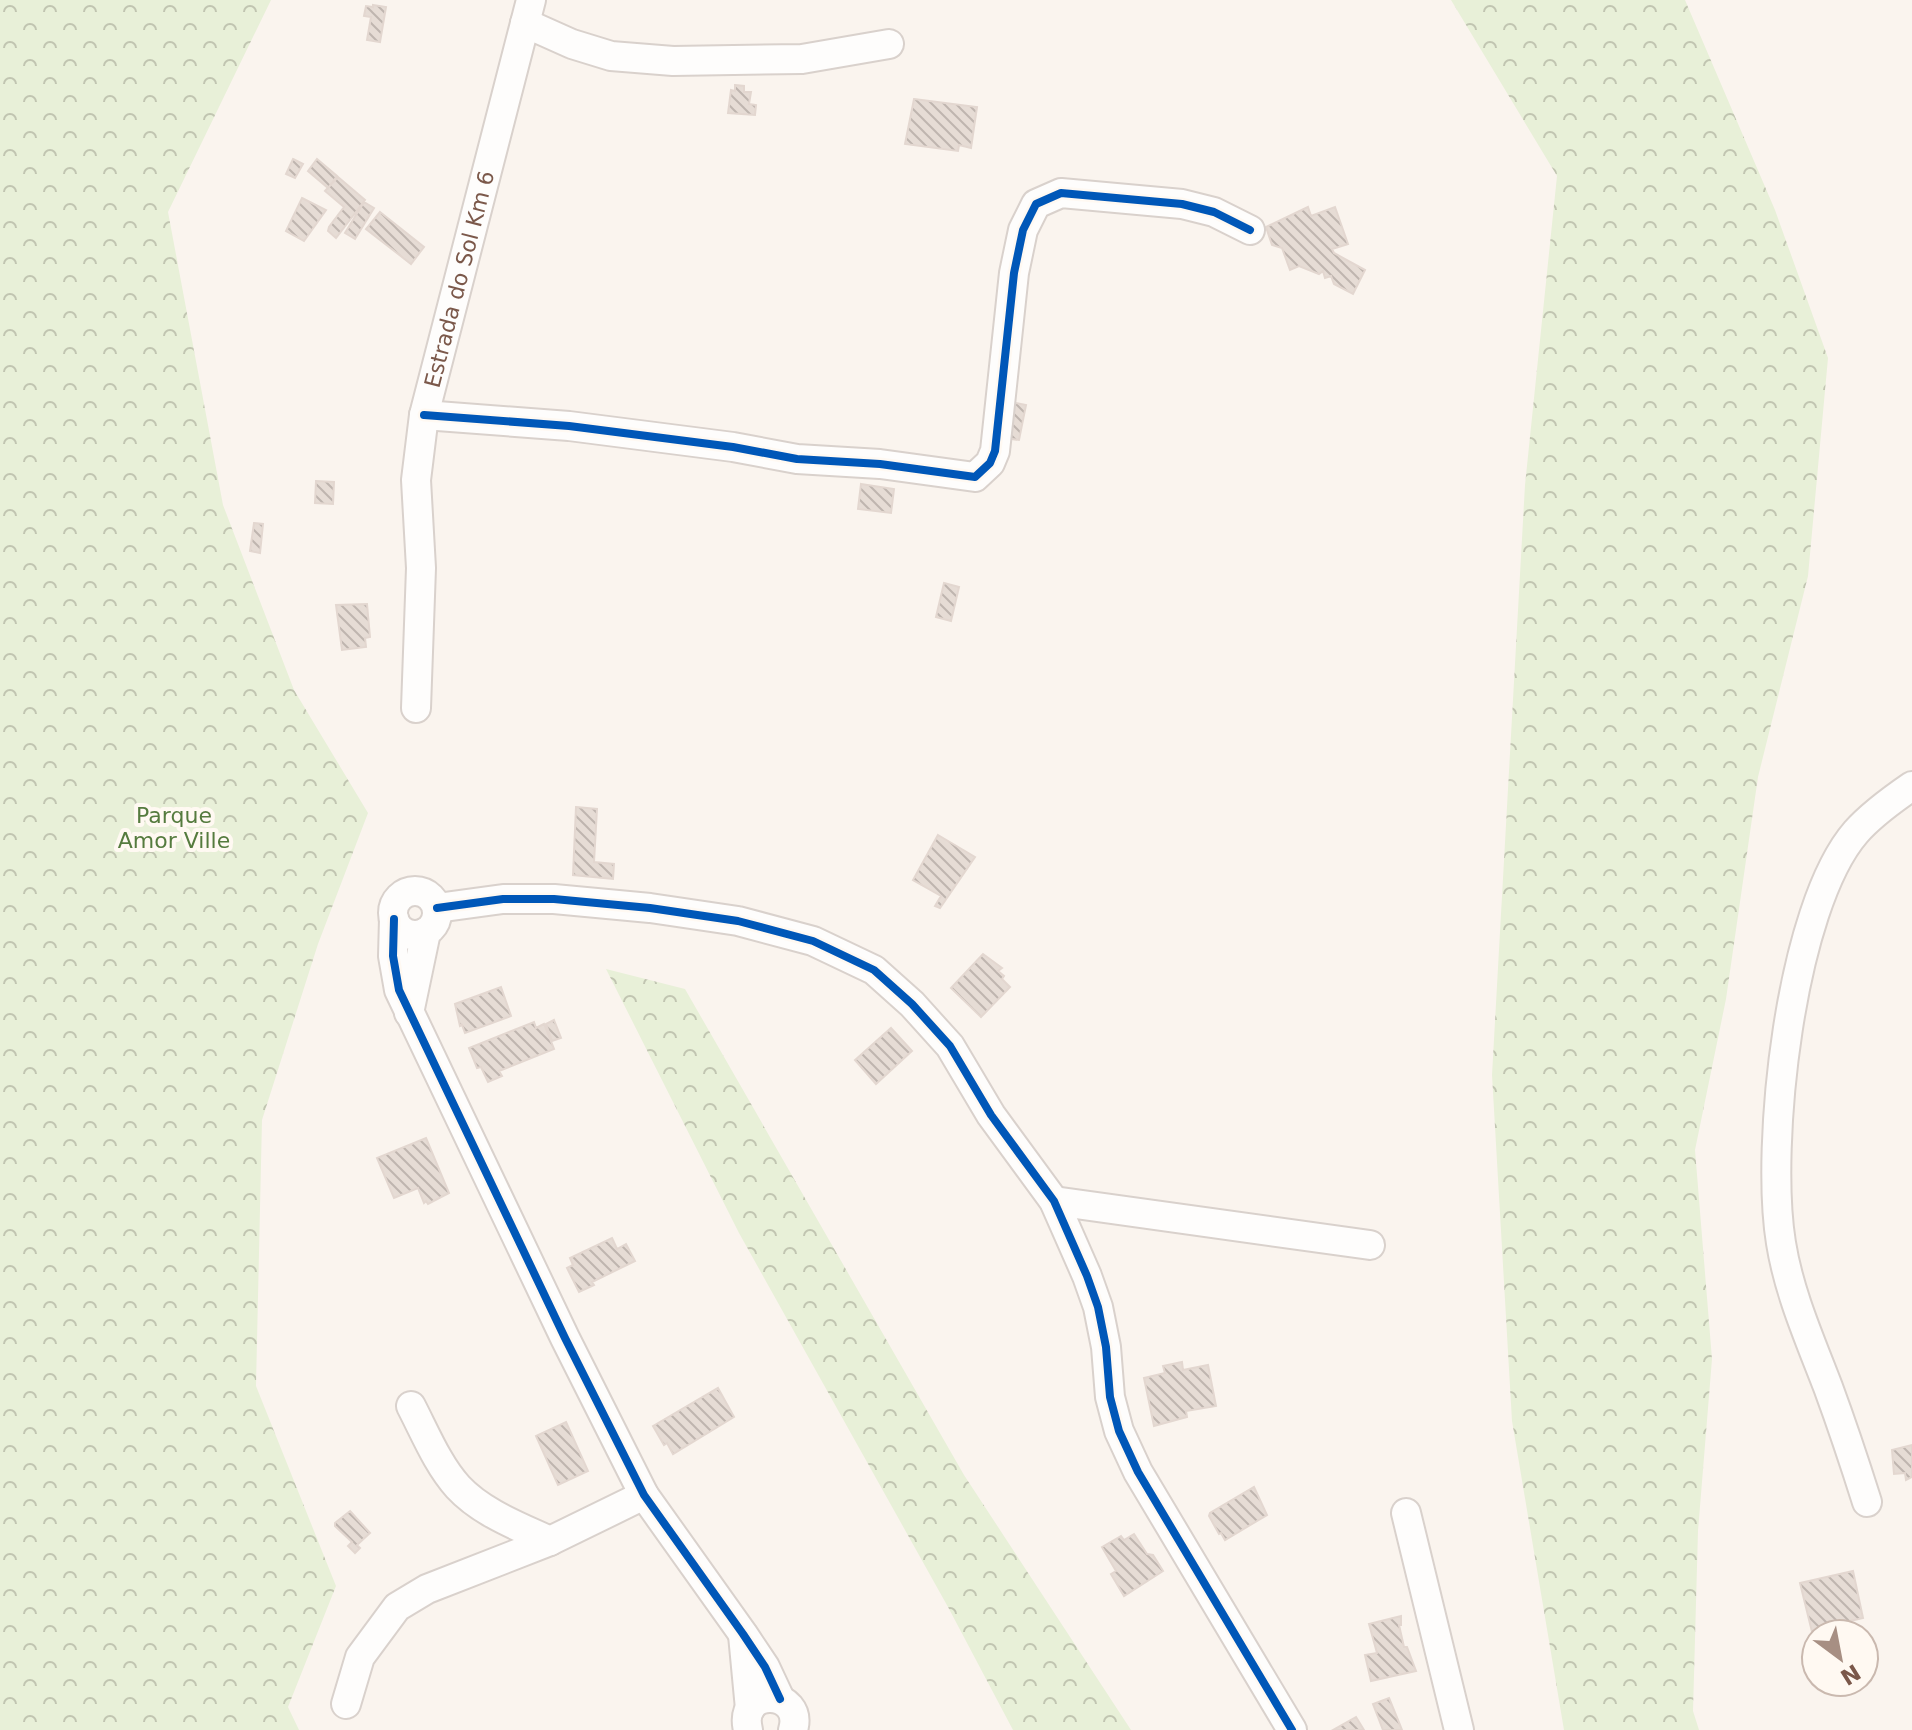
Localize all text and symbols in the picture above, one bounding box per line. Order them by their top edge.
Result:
street label: Estrada do Sol Km 6 [420,168,499,390]
park label: Parque Amor Ville [118,803,230,853]
north arrow [1800,1618,1880,1698]
text: N [1836,1659,1865,1690]

